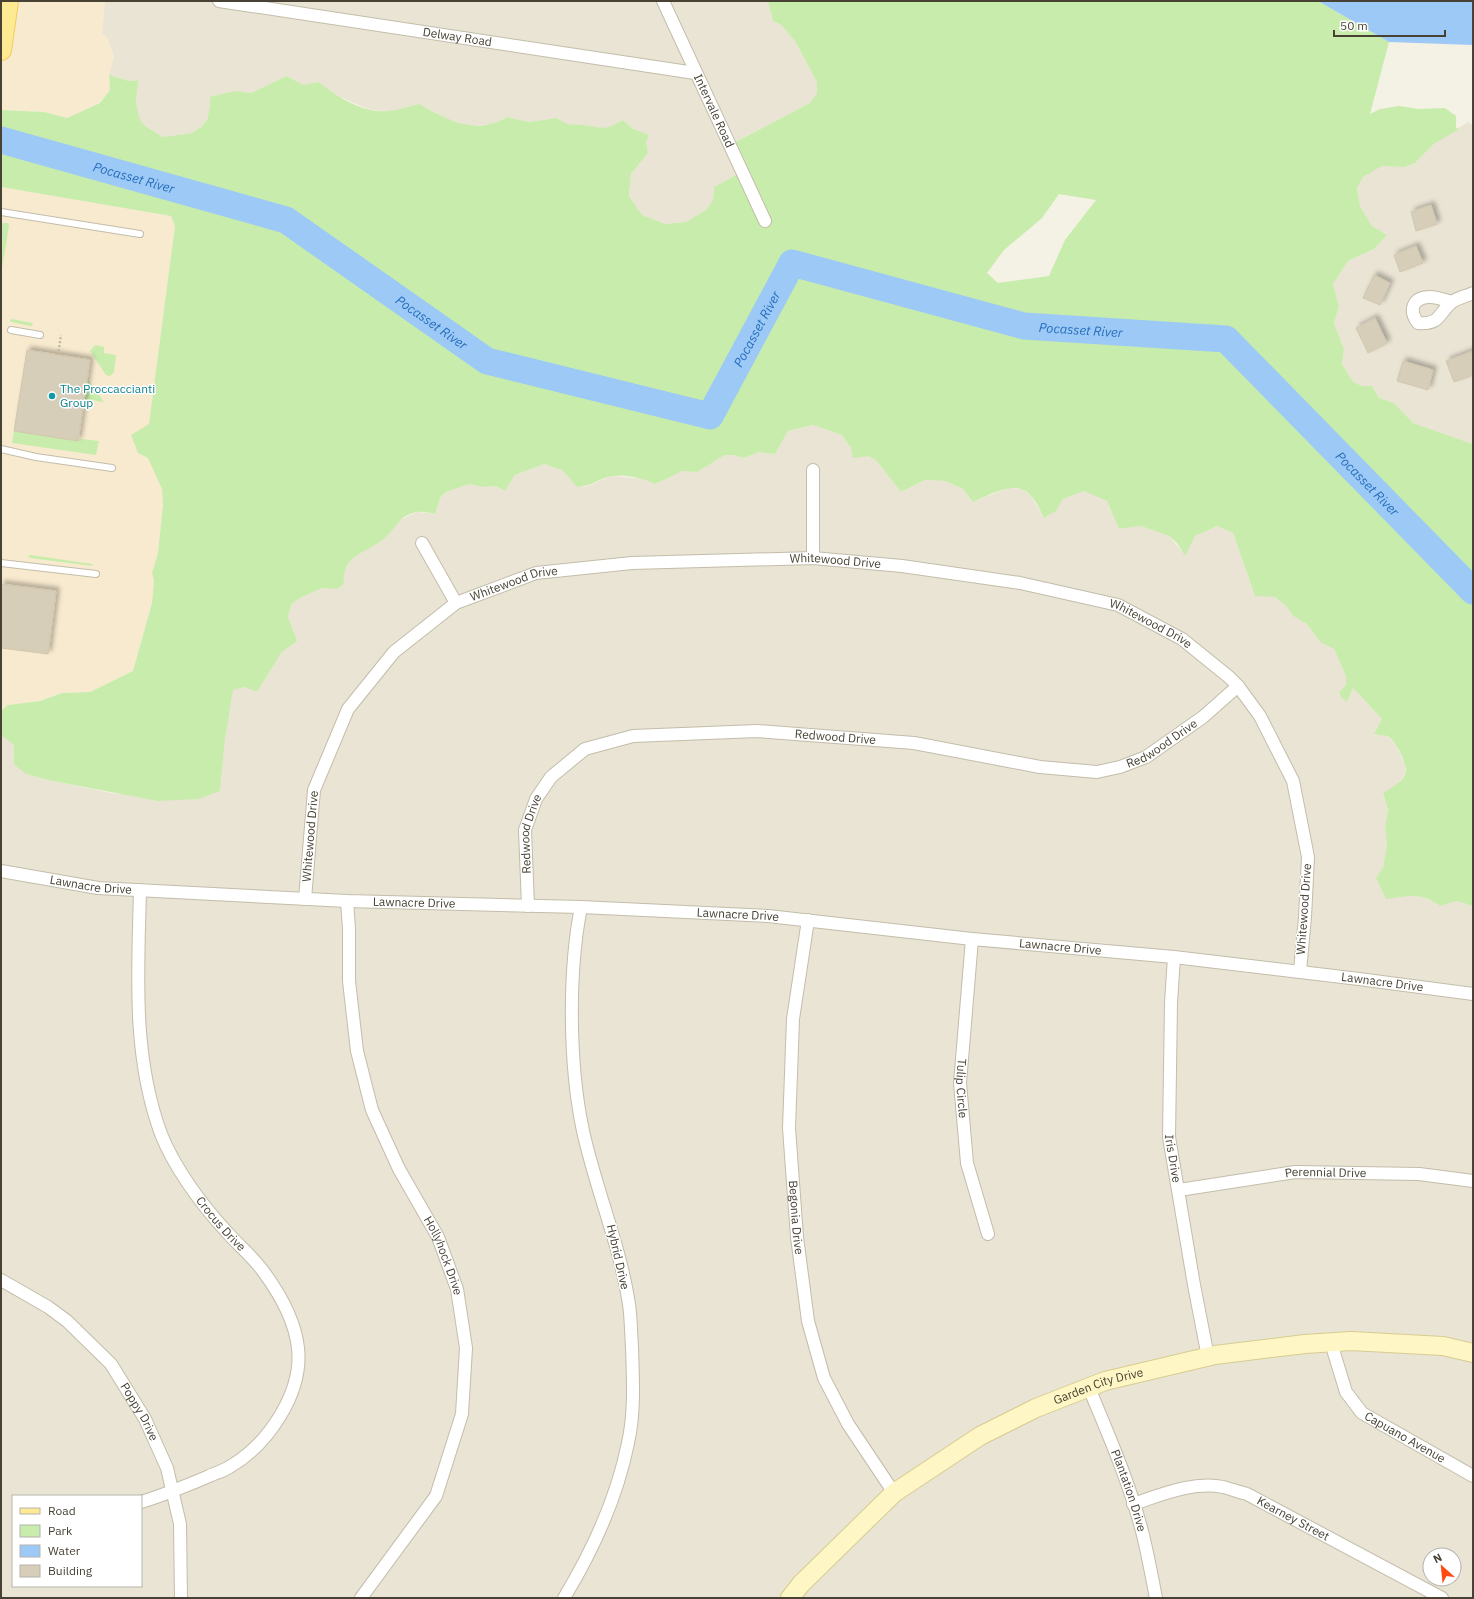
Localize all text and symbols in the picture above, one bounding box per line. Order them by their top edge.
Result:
scale bar [1334,12,1445,38]
text: 50 m [1340,18,1368,33]
street label: Delway Road [422,24,493,49]
street label: Intervale Road [691,71,738,150]
water label: Pocasset River [91,158,178,198]
water label: Pocasset River [730,287,785,370]
water label: Pocasset River [392,292,472,354]
water label: Pocasset River [1038,319,1124,341]
place label: The Proccaccianti Group [60,381,155,410]
marker: The Proccaccianti Group [47,391,57,401]
water label: Pocasset River [1332,448,1404,521]
street label: Whitewood Drive [789,550,882,571]
street label: Whitewood Drive [468,563,559,604]
street label: Whitewood Drive [1108,595,1196,651]
street label: Redwood Drive [1124,715,1200,771]
street label: Redwood Drive [794,726,877,747]
street label: Whitewood Drive [298,790,321,882]
street label: Redwood Drive [517,790,545,874]
street label: Whitewood Drive [1293,862,1314,955]
street label: Lawnacre Drive [49,872,133,897]
street label: Lawnacre Drive [373,894,456,911]
street label: Lawnacre Drive [696,905,780,924]
street label: Lawnacre Drive [1018,935,1102,958]
street label: Lawnacre Drive [1340,969,1425,994]
street label: Tulip Circle [953,1058,971,1119]
street label: Iris Drive [1162,1134,1185,1184]
street label: Perennial Drive [1284,1164,1367,1180]
street label: Begonia Drive [786,1180,807,1256]
street label: Crocus Drive [193,1193,249,1254]
street label: Hollyhock Drive [421,1213,466,1296]
street label: Hybrid Drive [604,1223,633,1291]
street label: Garden City Drive [1051,1364,1145,1407]
street label: Poppy Drive [117,1380,162,1443]
street label: Capuano Avenue [1362,1408,1449,1466]
street label: Plantation Drive [1108,1447,1150,1534]
street label: Kearney Street [1255,1493,1332,1544]
legend [12,1495,142,1587]
text: Road [48,1503,76,1518]
text: Park [48,1523,73,1538]
text: Water [48,1543,81,1558]
north arrow [1422,1547,1462,1587]
text: N [1431,1550,1444,1566]
text: Building [48,1563,93,1578]

